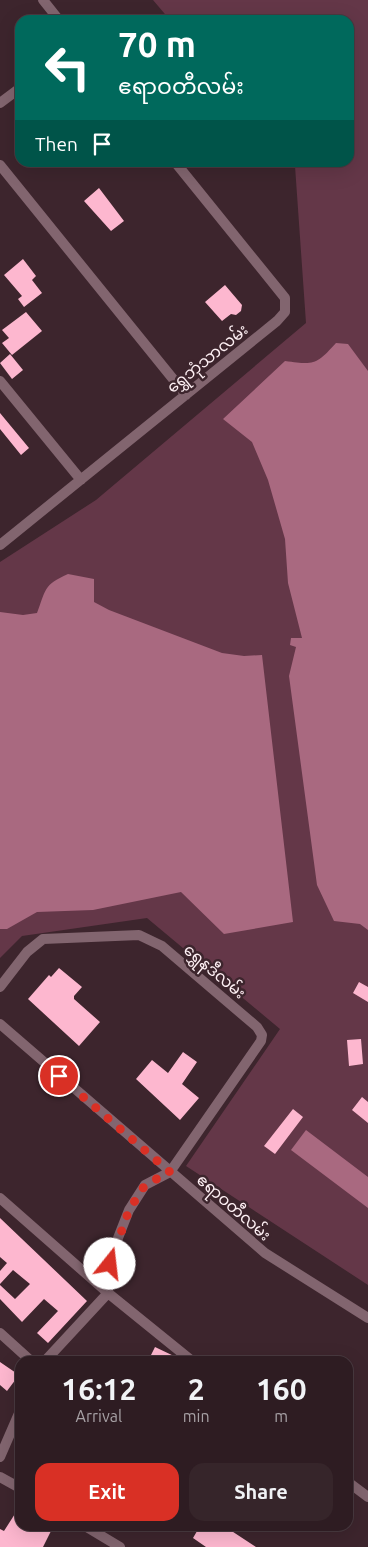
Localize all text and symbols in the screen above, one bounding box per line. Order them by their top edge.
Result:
text: 70 m [118,24,196,64]
icon: left [35,35,100,100]
text: ဧရာဝတီလမ်း [118,73,244,98]
icon: arrive [88,130,116,158]
text: Then [35,133,78,155]
street label: ရွှေဘုံသာလမ်း [162,318,255,401]
street label: ရွှေနဒီလမ်း [177,939,251,1006]
pin [38,1055,80,1097]
icon: arrive [45,1062,73,1090]
street label: ဧရာဝတီလမ်း [190,1169,276,1248]
position arrow [83,1237,135,1289]
text: 16:12 [61,1372,136,1406]
text: 2 [188,1372,205,1406]
text: 160 [256,1372,307,1406]
text: Arrival [76,1407,122,1425]
text: min [183,1407,210,1425]
text: m [274,1407,288,1425]
button: Exit [35,1463,179,1521]
button: Share [189,1463,333,1521]

